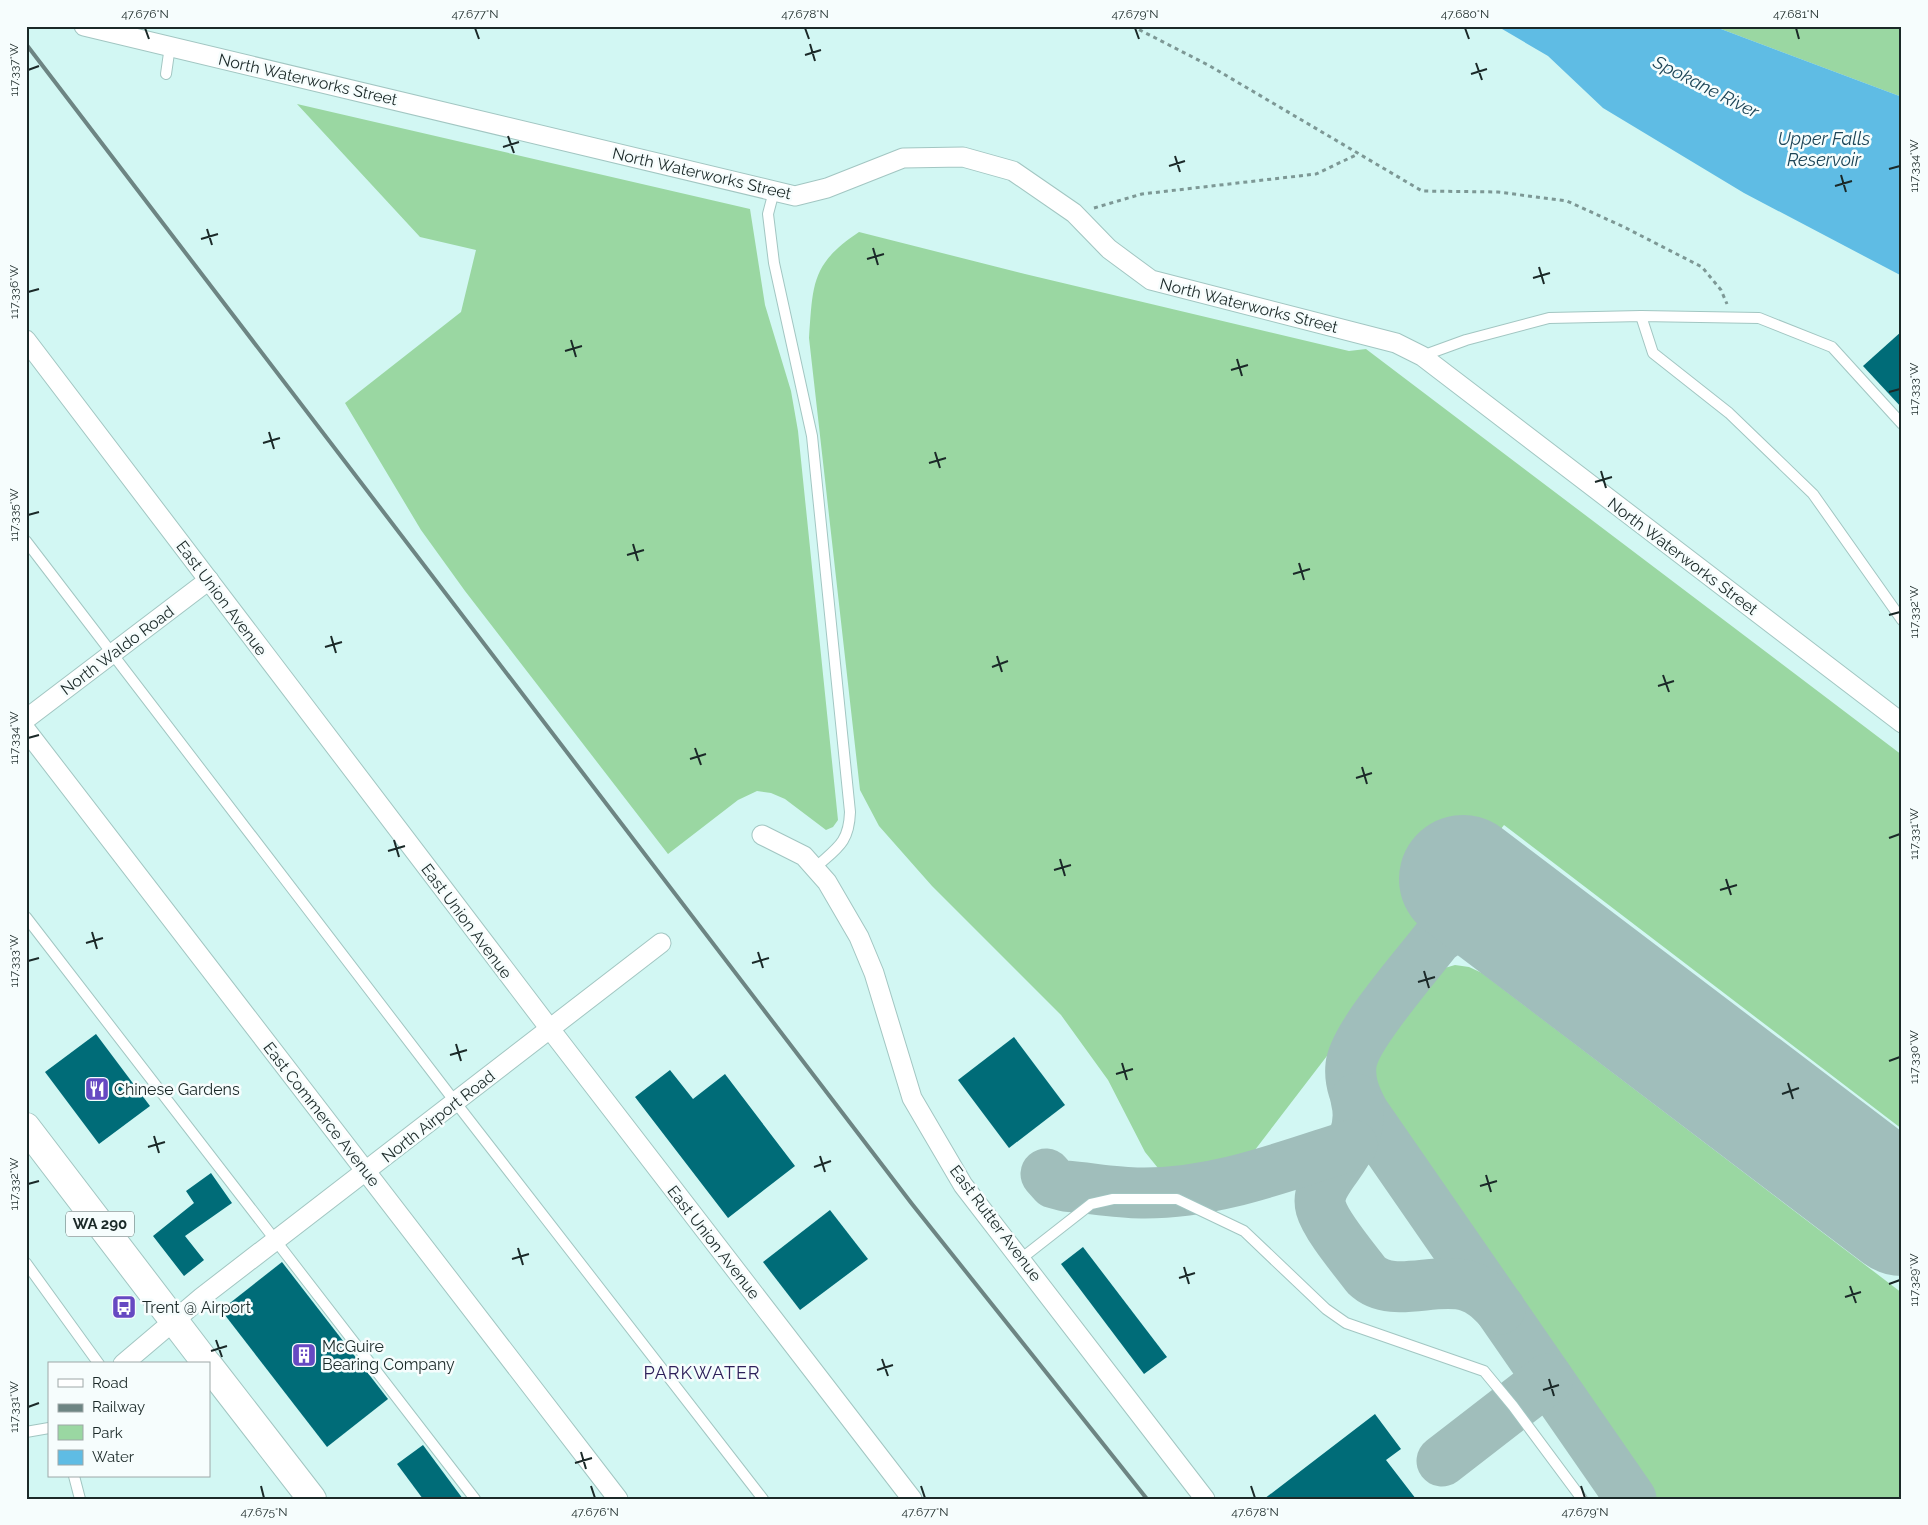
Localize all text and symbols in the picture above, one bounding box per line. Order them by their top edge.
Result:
text: 47.676°N [121,7,169,21]
text: 47.677°N [452,7,498,21]
text: 47.678°N [781,7,829,21]
text: 47.679°N [1111,7,1159,21]
text: 47.680°N [1441,7,1489,21]
text: 47.681°N [1773,7,1819,21]
text: 117.337°W [7,43,21,97]
street label: North Waterworks Street [217,50,400,109]
water label: Spokane River [1649,51,1763,123]
water label: Upper Falls Reservoir [1778,128,1871,170]
text: 117.334°W [1907,139,1921,193]
street label: North Waterworks Street [611,144,794,203]
text: 117.336°W [7,265,21,319]
street label: North Waterworks Street [1158,274,1340,337]
text: 117.333°W [1907,362,1921,415]
text: 117.335°W [7,488,21,542]
street label: North Waterworks Street [1604,494,1762,619]
street label: East Union Avenue [172,537,271,660]
text: 117.332°W [1907,585,1921,638]
street label: North Waldo Road [57,602,178,699]
text: 117.334°W [7,711,21,765]
text: 117.331°W [1907,808,1921,860]
street label: East Union Avenue [417,860,516,983]
text: 117.333°W [7,934,21,987]
text: 117.330°W [1907,1030,1921,1084]
street label: East Commerce Avenue [259,1038,384,1190]
street label: North Airport Road [378,1066,499,1166]
restaurant icon: Chinese Gardens [84,1076,110,1102]
place label: Chinese Gardens [114,1080,240,1099]
text: 117.332°W [7,1157,21,1210]
street label: East Rutter Avenue [946,1162,1045,1285]
street label: East Union Avenue [663,1182,764,1303]
road number: WA 290 [66,1212,134,1236]
text: 117.329°W [1907,1253,1921,1307]
bus stop icon: Trent @ Airport [111,1294,137,1320]
place label: Trent @ Airport [142,1298,252,1317]
place label: McGuire Bearing Company [322,1337,455,1374]
building icon: McGuire Bearing Company [291,1342,317,1368]
legend [48,1362,210,1478]
district label: PARKWATER [643,1362,761,1383]
text: Road [92,1374,128,1392]
text: 117.331°W [7,1381,21,1433]
text: Railway [92,1398,145,1416]
text: Park [92,1424,123,1442]
text: Water [92,1448,135,1466]
text: 47.675°N [241,1505,287,1519]
text: 47.676°N [571,1505,619,1519]
text: 47.677°N [902,1505,948,1519]
text: 47.678°N [1231,1505,1279,1519]
text: 47.679°N [1561,1505,1609,1519]

